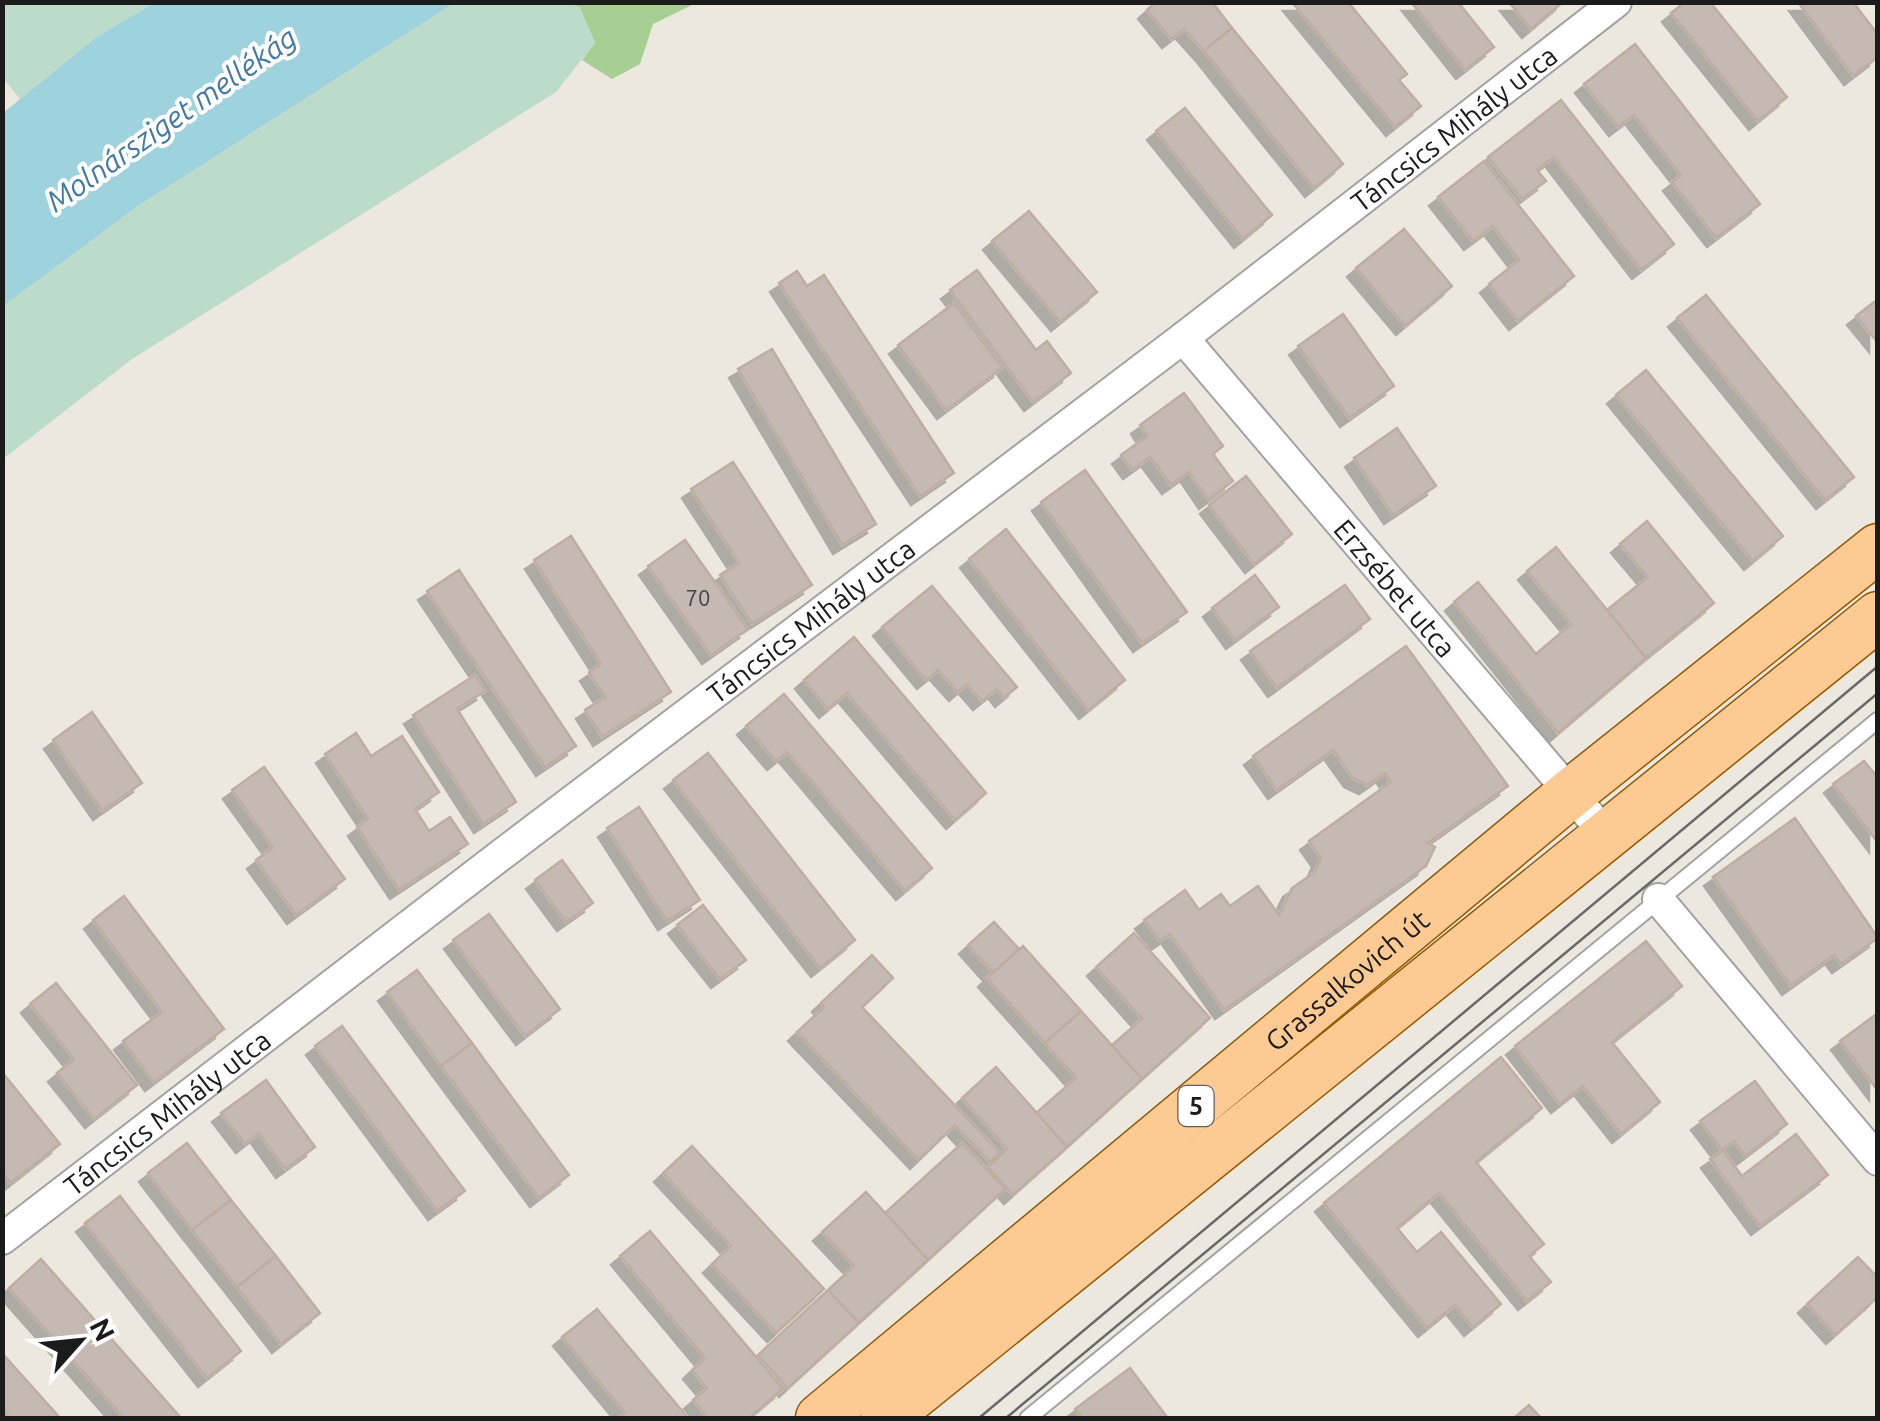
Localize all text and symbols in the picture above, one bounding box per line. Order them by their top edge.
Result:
water label: Molnársziget mellékág [40,20,302,218]
street label: Táncsics Mihály utca [1345,39,1563,217]
street label: Erzsébet utca [1329,513,1463,663]
street label: Táncsics Mihály utca [701,532,920,709]
house number: 70 [686,585,710,610]
street label: Grassalkovich út [1259,903,1434,1057]
street label: Táncsics Mihály utca [58,1023,276,1201]
road number: 5 [1178,1086,1214,1126]
north arrow [30,1291,130,1391]
text: N [84,1313,121,1346]

